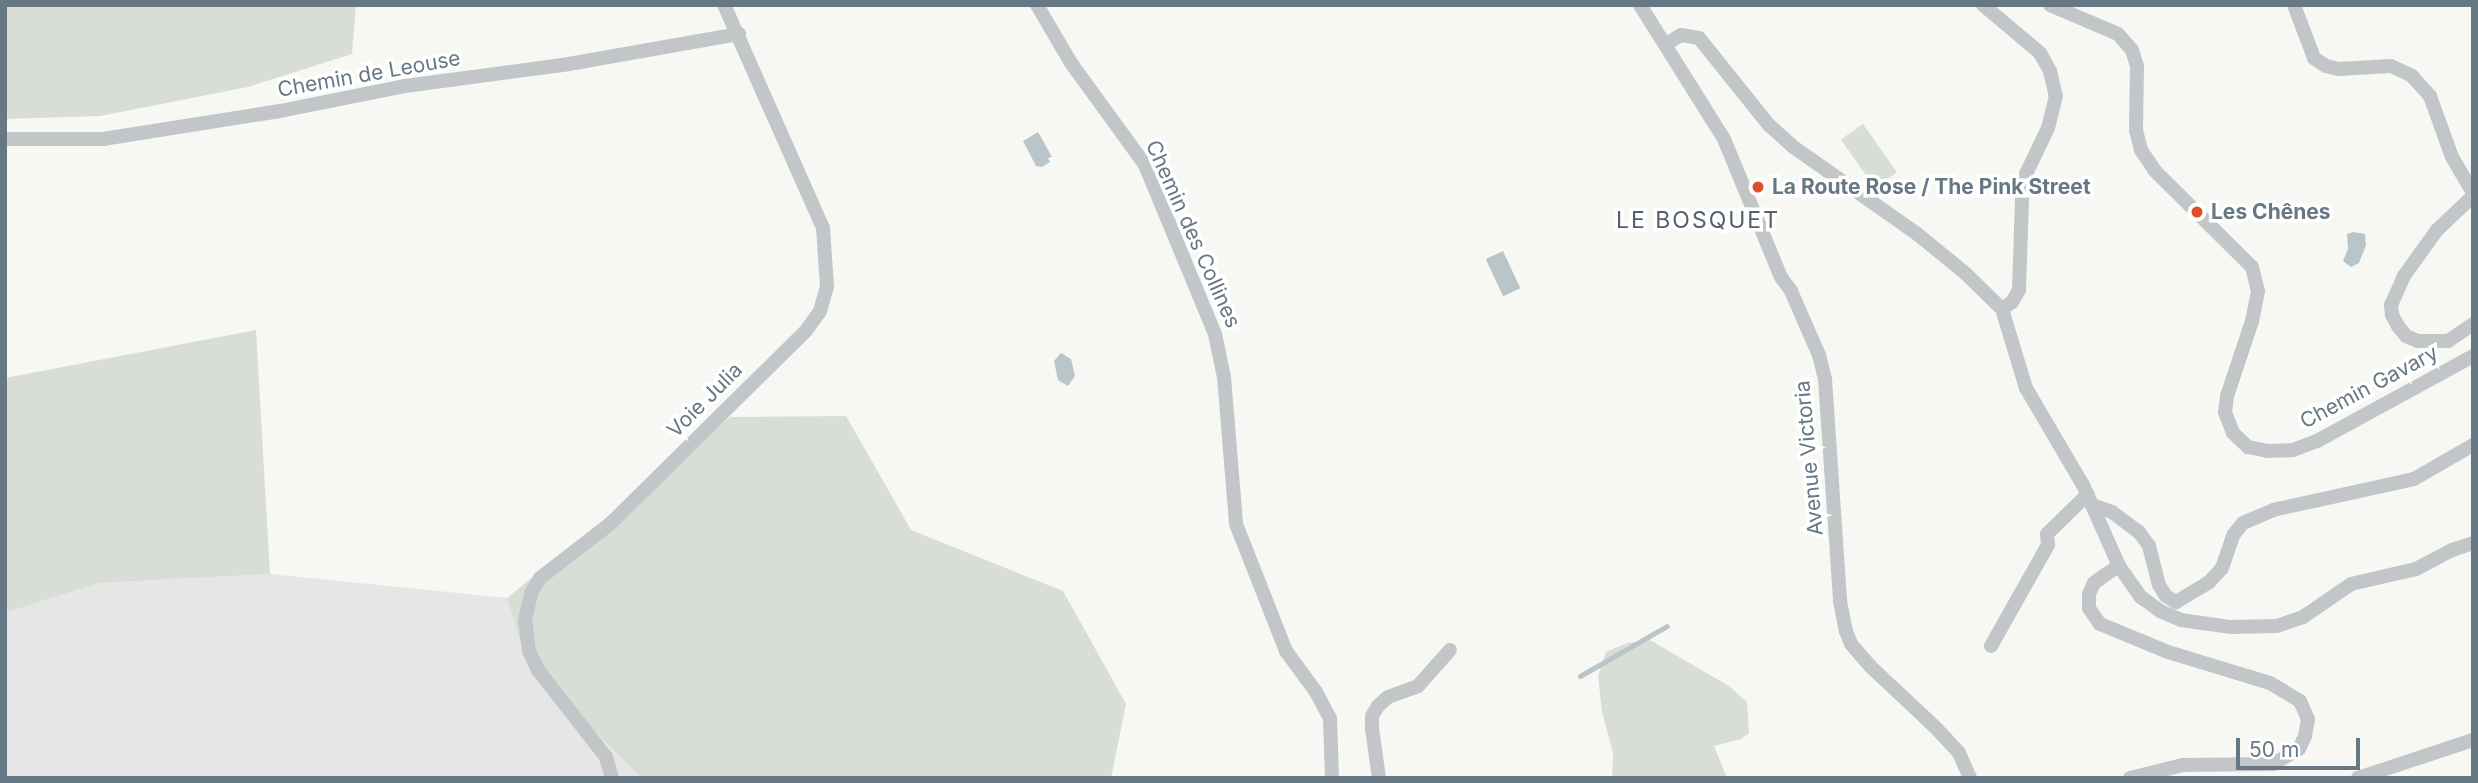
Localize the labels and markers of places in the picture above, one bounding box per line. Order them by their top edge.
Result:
place label: La Route Rose / The Pink Street [1772,174,2091,200]
marker: La Route Rose / The Pink Street [1750,179,1766,195]
place label: Les Chênes [2211,199,2331,225]
marker: Les Chênes [2189,204,2205,220]

